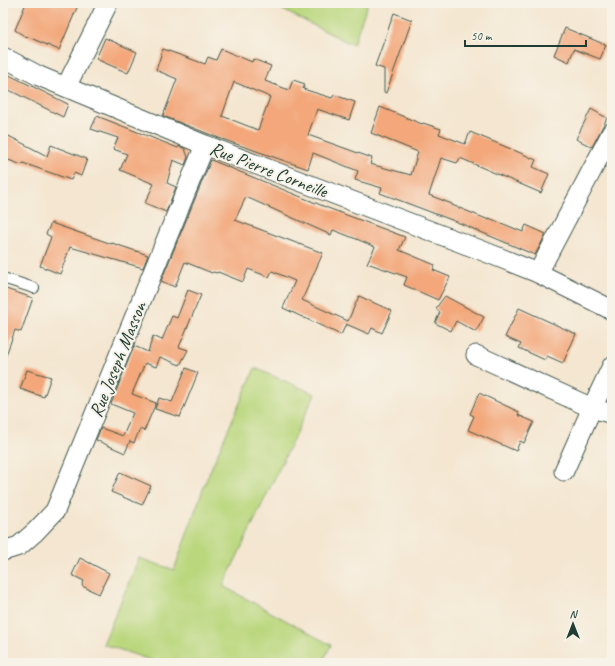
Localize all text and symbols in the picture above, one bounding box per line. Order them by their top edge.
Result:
scale bar [465,22,586,48]
text: 50 m [471,28,493,44]
street label: Rue Pierre Corneille [206,137,333,204]
street label: Rue Joseph Masson [84,297,153,421]
north arrow [553,604,593,644]
text: N [570,607,579,621]

